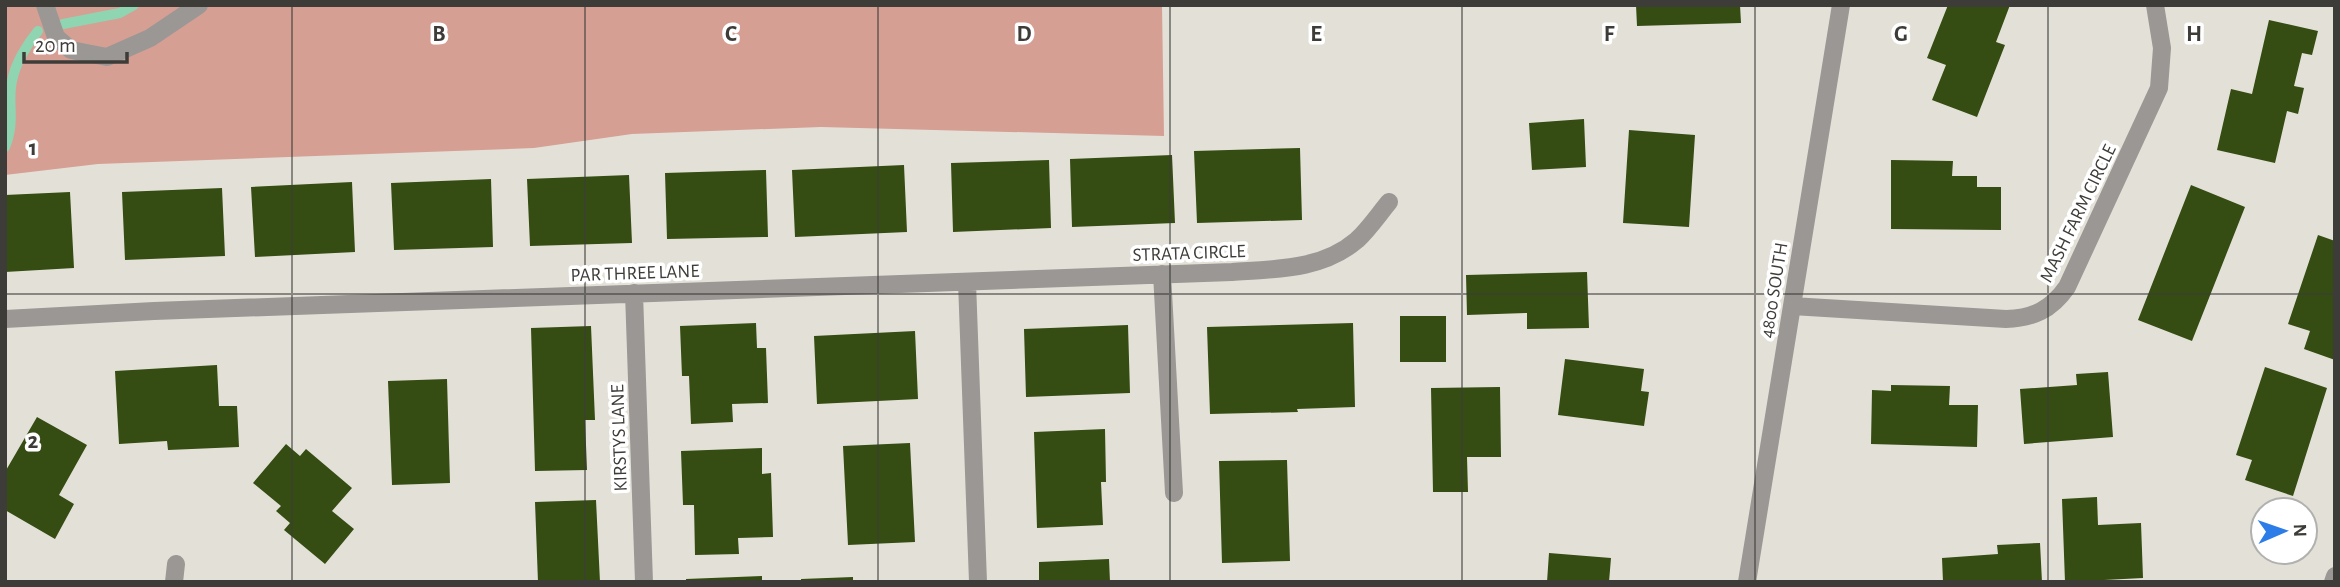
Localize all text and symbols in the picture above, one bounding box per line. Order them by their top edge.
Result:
scale bar [24,21,128,65]
text: B [432,23,446,46]
text: C [725,23,737,46]
text: D [1016,23,1032,46]
text: E [1310,23,1322,46]
text: F [1604,23,1615,46]
text: G [1894,23,1908,46]
text: H [2186,23,2202,46]
text: 20 m [35,35,76,56]
text: 1 [29,137,37,160]
street label: MASH FARM CIRCLE [2037,142,2120,286]
street label: 4800 SOUTH [1758,241,1791,339]
street label: STRATA CIRCLE [1132,242,1246,265]
street label: PAR THREE LANE [570,262,700,285]
street label: KIRSTYS LANE [608,384,631,492]
text: 2 [28,430,39,453]
north arrow [2249,496,2319,566]
text: N [2290,524,2309,537]

